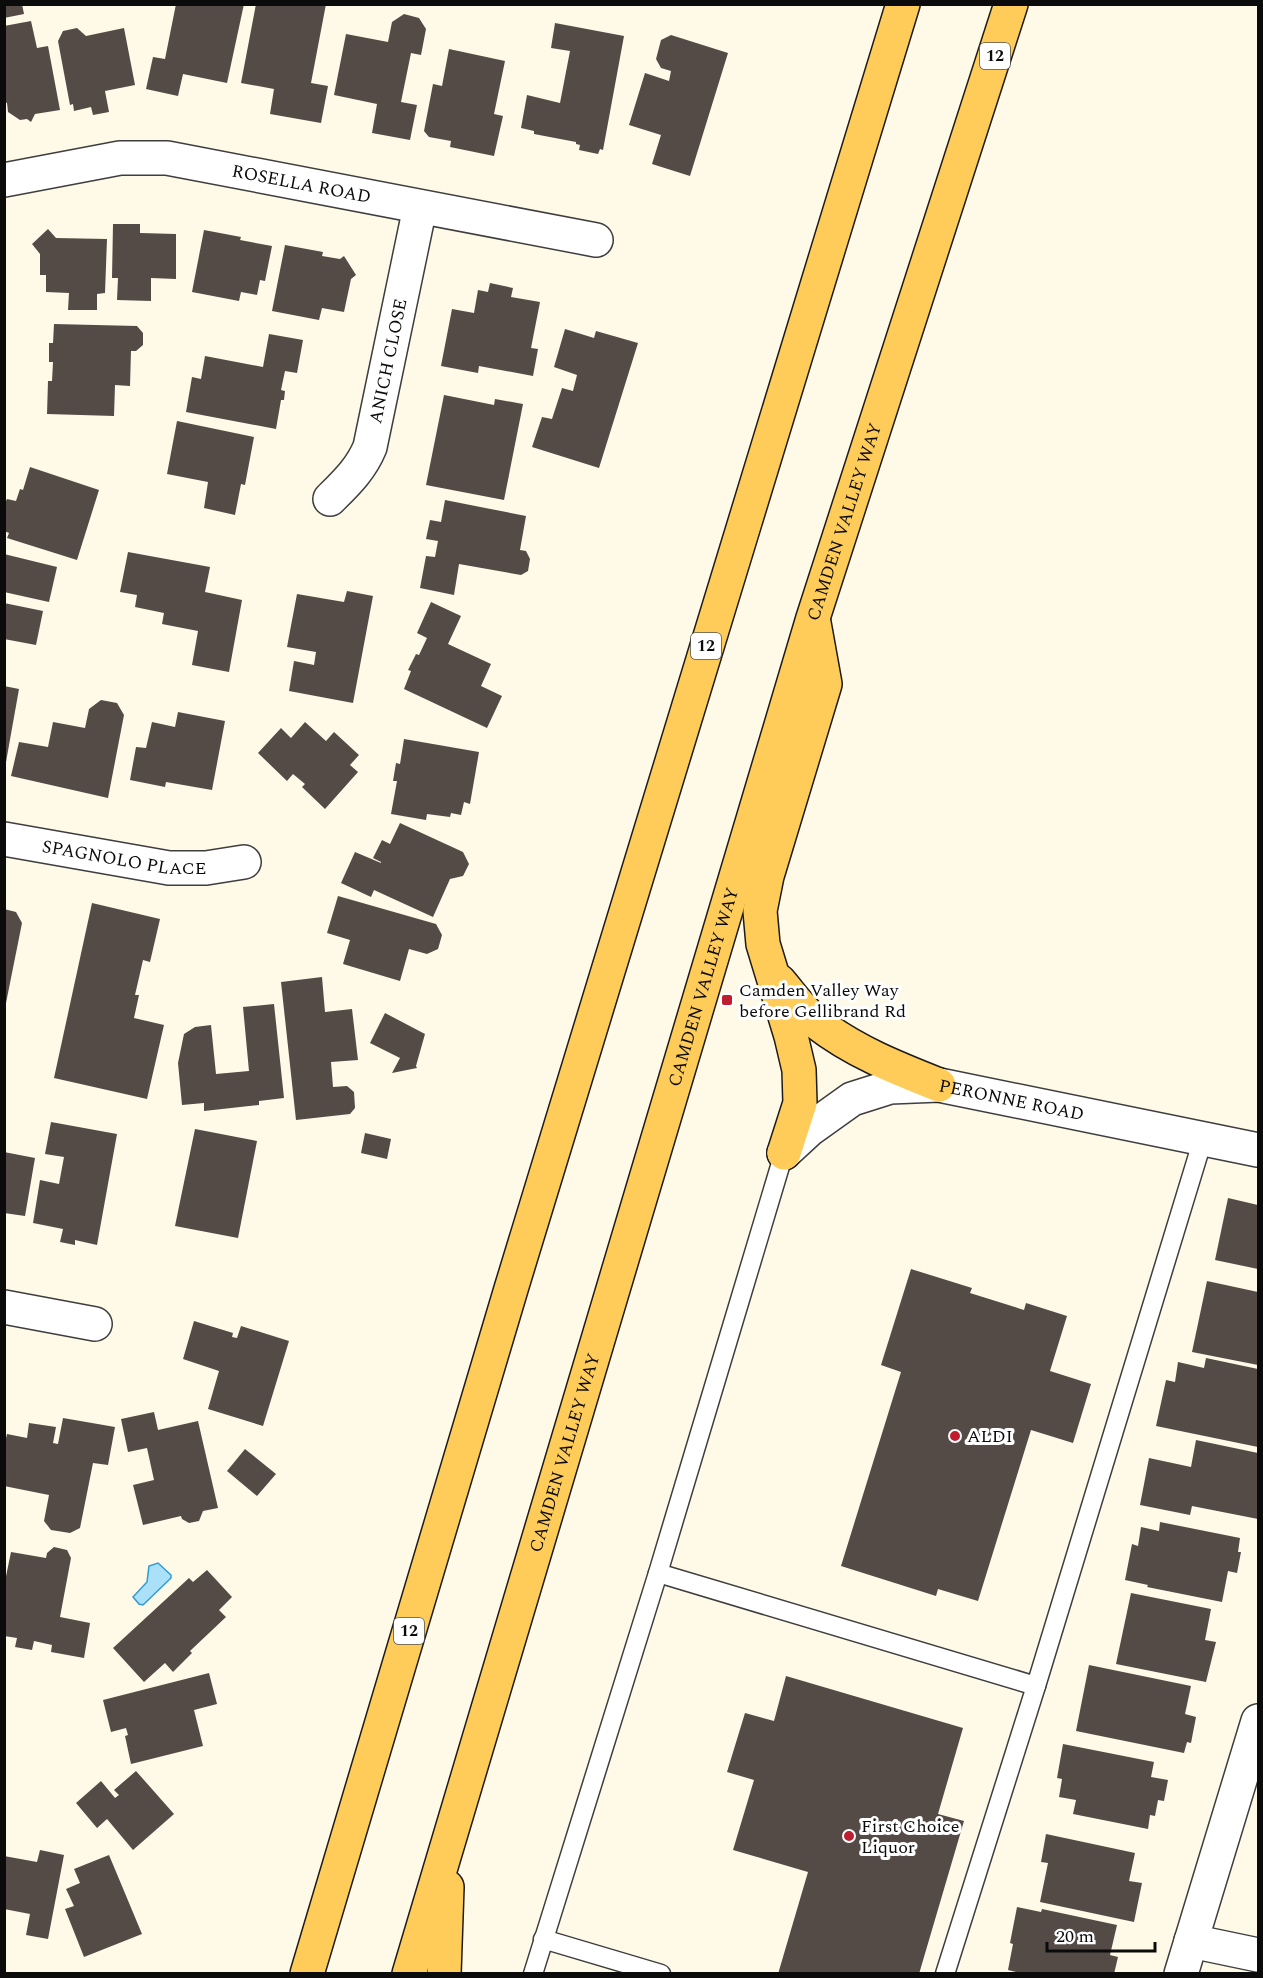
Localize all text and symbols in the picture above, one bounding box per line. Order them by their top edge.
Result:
road number: 12 [980,43,1010,69]
street label: ROSELLA ROAD [230,157,373,210]
street label: ANICH CLOSE [362,296,414,426]
street label: CAMDEN VALLEY WAY [799,419,889,624]
road number: 12 [691,633,721,659]
street label: SPAGNOLO PLACE [40,832,207,882]
street label: CAMDEN VALLEY WAY [661,884,746,1090]
place label: Camden Valley Way before Gellibrand Rd [739,977,906,1025]
marker: Camden Valley Way before Gellibrand Rd [720,993,734,1007]
street label: PERONNE ROAD [937,1072,1087,1128]
street label: CAMDEN VALLEY WAY [522,1350,607,1556]
place label: ALDI [967,1423,1013,1450]
marker: ALDI [948,1429,962,1443]
road number: 12 [394,1618,424,1644]
place label: First Choice Liquor [861,1813,959,1861]
marker: First Choice Liquor [842,1829,856,1843]
scale bar [1047,1915,1155,1953]
text: 20 m [1056,1923,1094,1950]

